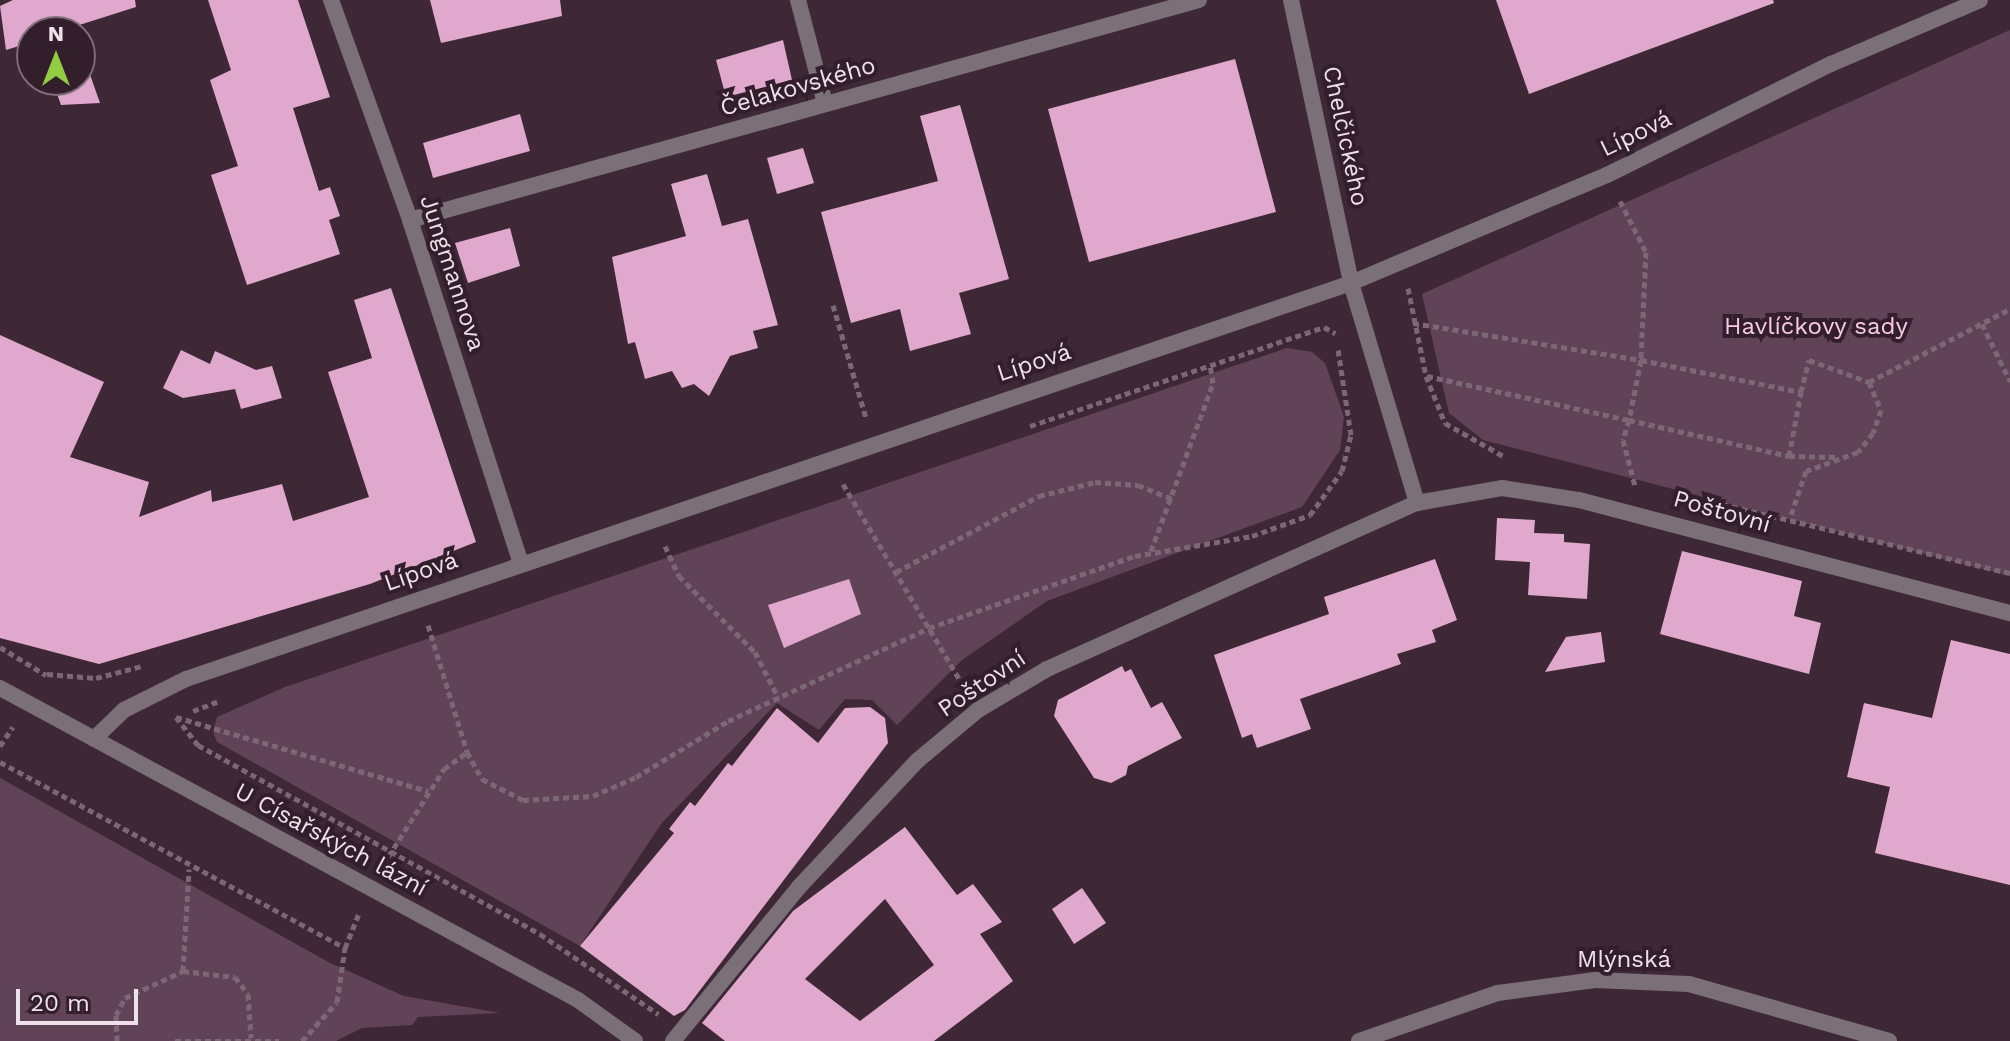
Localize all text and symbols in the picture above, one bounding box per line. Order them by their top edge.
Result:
north arrow [16,16,96,96]
text: N [48,21,64,46]
street label: Čelakovského [717,51,879,123]
street label: Chelčického [1316,64,1374,208]
street label: Lípová [1596,104,1676,164]
street label: Jungmannova [413,191,491,355]
park label: Havlíčkovy sady [1724,313,1908,341]
street label: Lípová [993,338,1075,388]
street label: Poštovní [1670,484,1774,540]
street label: Lípová [380,546,462,598]
street label: Poštovní [933,644,1031,724]
street label: U Císařských lázní [230,777,432,903]
street label: Mlýnská [1577,946,1671,974]
scale bar [20,973,142,1023]
text: 20 m [30,989,90,1017]

